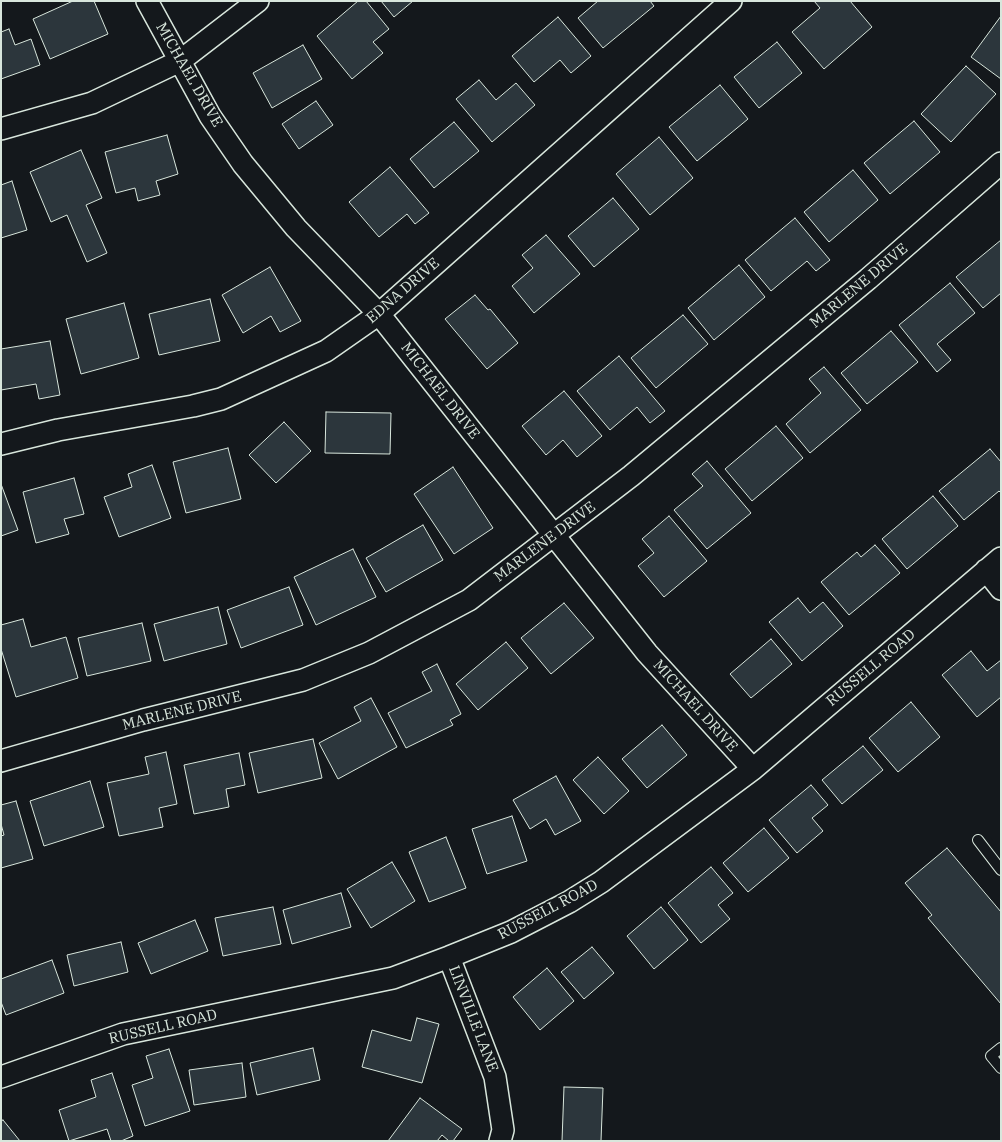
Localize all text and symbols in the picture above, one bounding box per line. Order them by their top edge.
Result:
street label: MICHAEL DRIVE [152,20,226,130]
street label: MARLENE DRIVE [806,240,912,332]
street label: EDNA DRIVE [363,254,443,328]
street label: MICHAEL DRIVE [397,339,483,443]
street label: MARLENE DRIVE [491,498,599,586]
street label: RUSSELL ROAD [823,626,919,710]
street label: MICHAEL DRIVE [649,656,741,756]
street label: MARLENE DRIVE [121,687,243,735]
street label: RUSSELL ROAD [495,876,601,944]
street label: LINVILLE LANE [444,963,502,1075]
street label: RUSSELL ROAD [107,1006,219,1048]

